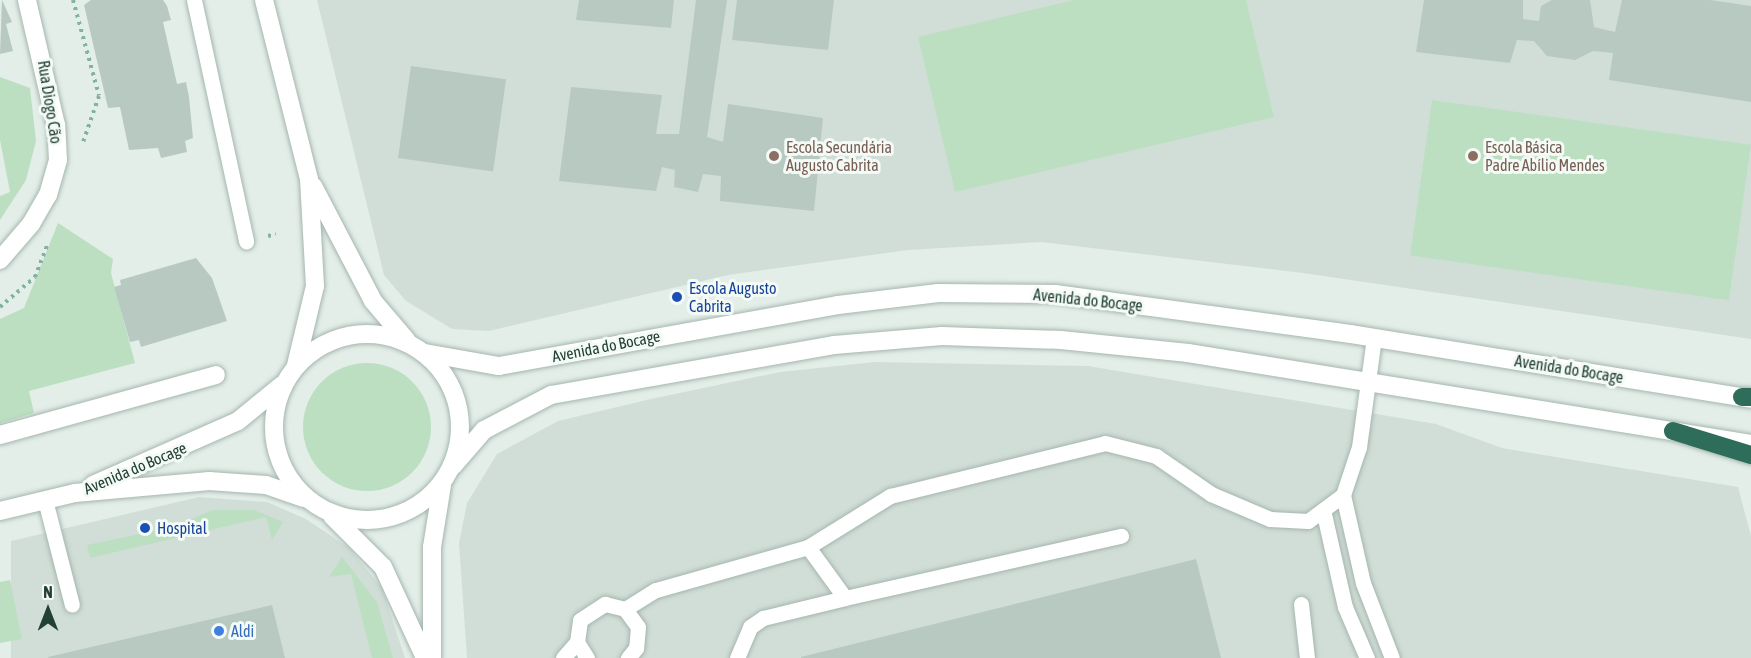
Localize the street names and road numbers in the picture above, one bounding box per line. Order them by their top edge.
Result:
street label: Rua Diogo Cão [34,59,66,145]
street label: Avenida do Bocage [1032,285,1144,315]
street label: Avenida do Bocage [550,326,662,366]
street label: Avenida do Bocage [1513,351,1625,387]
street label: Avenida do Bocage [81,438,189,498]

